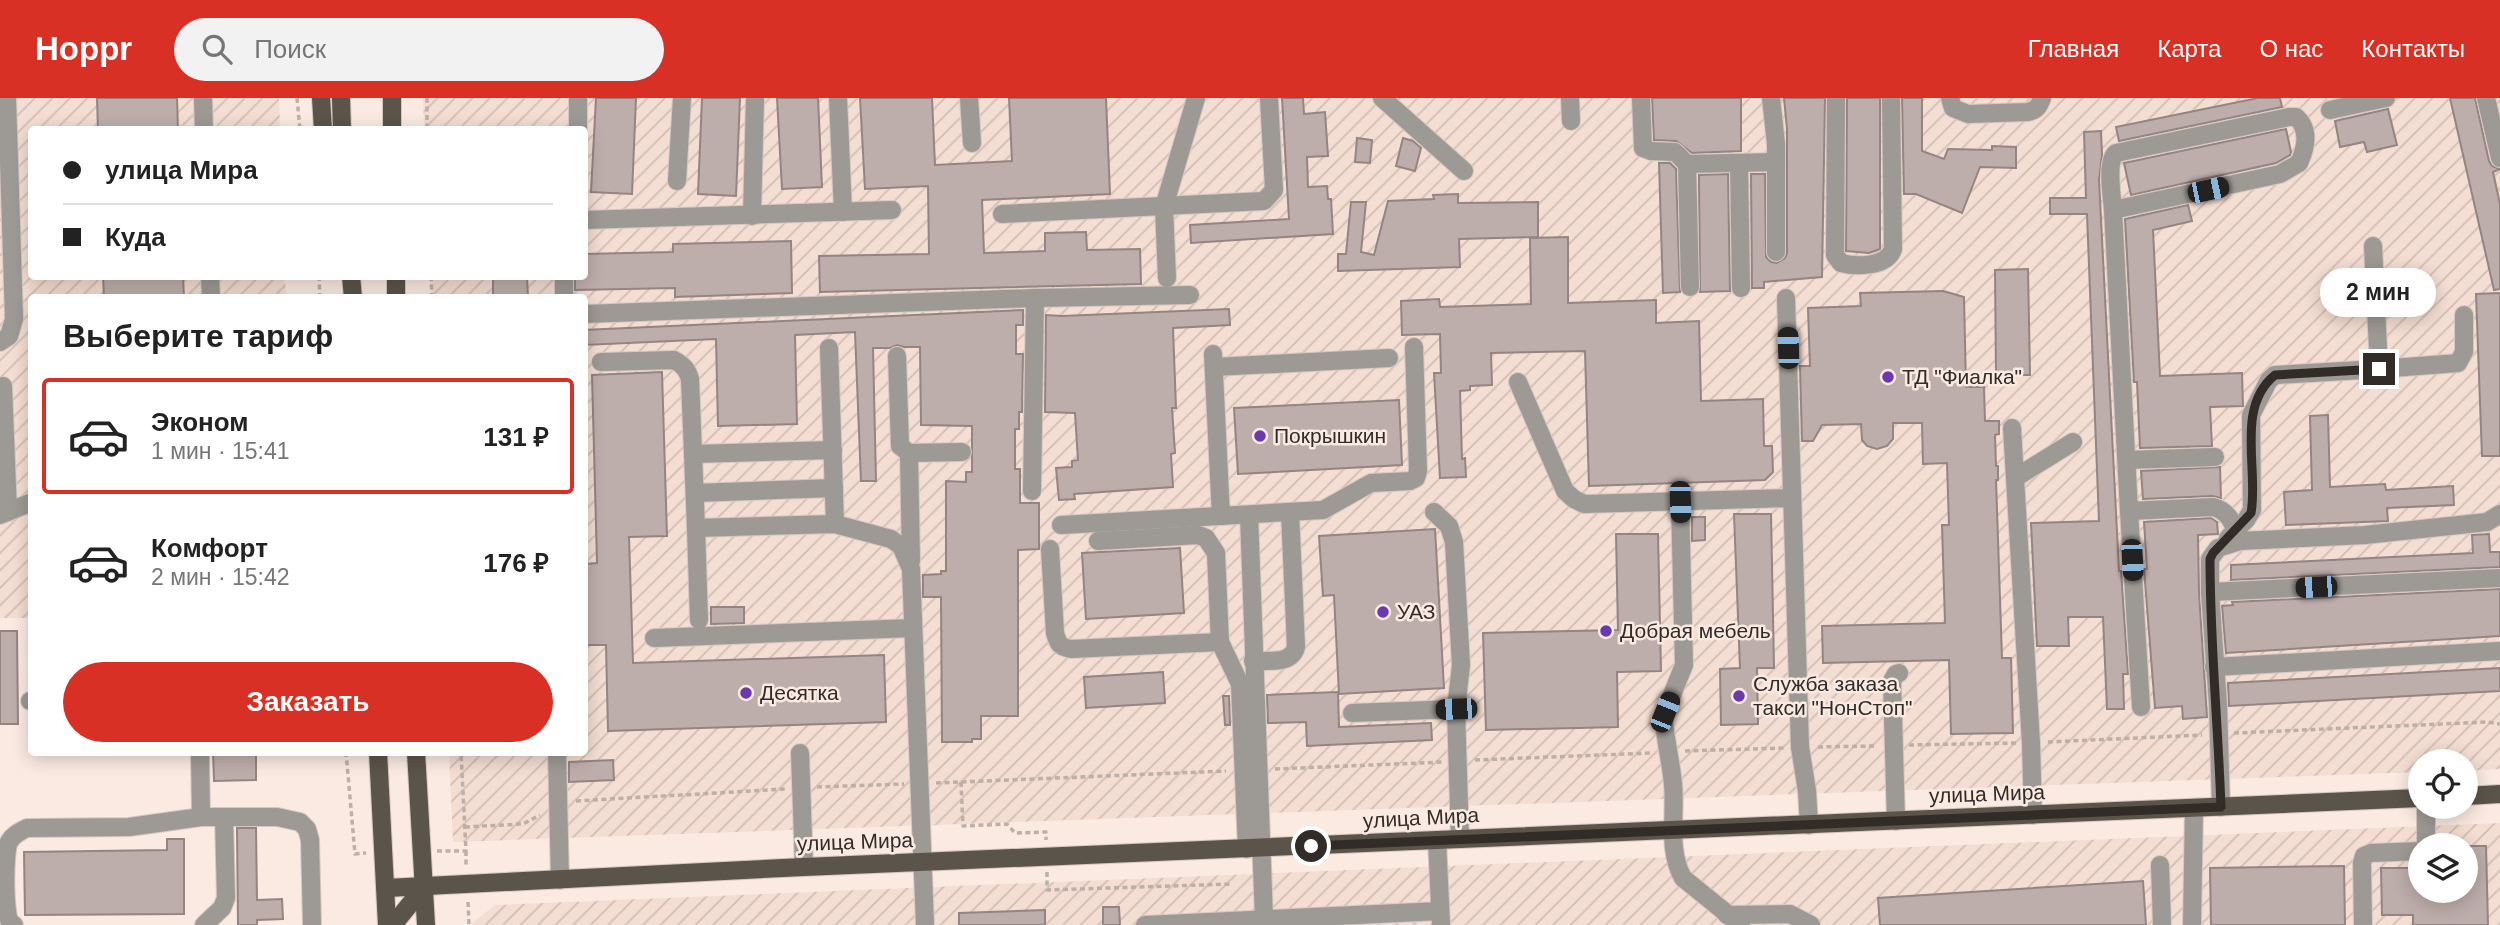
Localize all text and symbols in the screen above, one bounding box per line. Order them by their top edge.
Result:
search box [174,18,664,81]
text: Hoppr [35,30,132,67]
icon: search [198,30,236,68]
text: Поиск [254,34,326,64]
text: Главная [2028,35,2119,62]
text: Карта [2157,35,2221,62]
text: О нас [2259,35,2323,62]
text: Контакты [2361,35,2465,62]
text: улица Мира [105,155,258,185]
car [2186,175,2231,205]
text: Куда [105,222,166,252]
callout: 2 мин [2321,268,2437,316]
text: 2 мин [2346,279,2410,305]
text: Выберите тариф [63,318,333,354]
car [1777,327,1800,369]
route end [2363,353,2395,385]
place label: ТД "Фиалка" [1902,365,2022,388]
marker: ТД "Фиалка" [1880,369,1896,385]
icon: car [67,405,130,468]
text: Эконом [151,407,249,437]
text: 131 ₽ [483,422,549,452]
place label: Покрышкин [1274,424,1386,447]
marker: Покрышкин [1252,428,1268,444]
text: 1 мин · 15:41 [151,438,290,464]
car [1669,481,1692,523]
icon: car [67,531,130,594]
text: Комфорт [151,533,268,563]
car [2121,538,2144,582]
text: 176 ₽ [483,548,549,578]
text: 2 мин · 15:42 [151,564,290,590]
car [2295,575,2338,599]
place label: УАЗ [1397,600,1435,623]
marker: УАЗ [1375,604,1391,620]
place label: Добрая мебель [1620,619,1771,642]
marker: Добрая мебель [1598,623,1614,639]
button: Заказать [63,662,553,742]
place label: Служба заказа такси "НонСтоп" [1753,672,1913,719]
place label: Десятка [760,681,839,704]
marker: Десятка [738,685,754,701]
marker: Служба заказа такси "НонСтоп" [1731,688,1747,704]
car [1648,689,1683,735]
car [1435,698,1478,720]
map controls [2408,749,2478,903]
button: locate [2408,749,2478,819]
street label: улица Мира [1929,780,2046,807]
street label: улица Мира [1362,803,1480,832]
street label: улица Мира [797,828,914,855]
route start [1295,830,1327,862]
button: layers [2408,833,2478,903]

